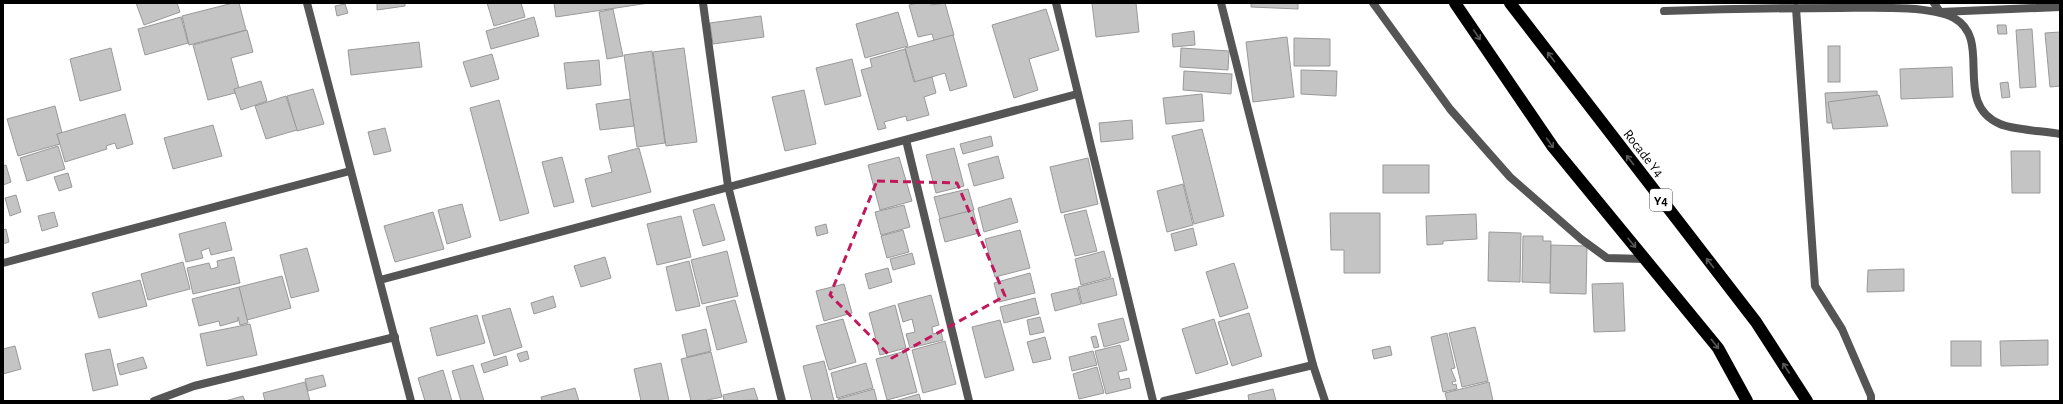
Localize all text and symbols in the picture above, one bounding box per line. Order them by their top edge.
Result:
one-way arrow [1473,29,1481,40]
one-way arrow [1547,51,1555,62]
street label: Rocade Y4 [1620,127,1666,180]
one-way arrow [1546,137,1554,148]
one-way arrow [1626,155,1635,166]
road number: Y4 [1650,189,1672,211]
one-way arrow [1628,238,1637,249]
one-way arrow [1706,257,1714,268]
one-way arrow [1710,339,1719,350]
one-way arrow [1781,362,1789,374]

